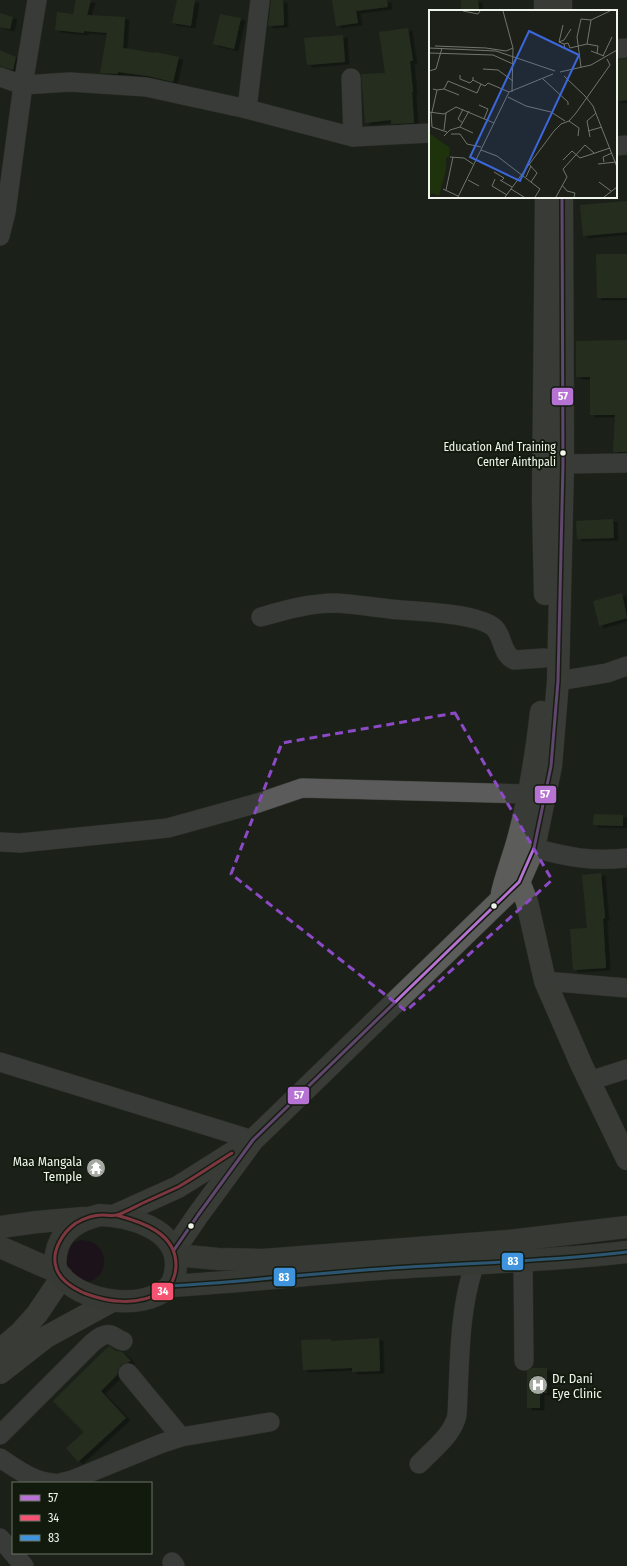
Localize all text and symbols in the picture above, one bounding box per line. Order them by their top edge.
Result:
inset map [429,10,617,198]
line badge: 57 [551,387,574,406]
text: 57 [558,390,568,403]
place label: Education And Training Center Ainthpali [443,440,556,469]
marker: Education And Training Center Ainthpali [558,448,568,458]
line badge: 57 [534,785,557,804]
text: 57 [540,788,550,801]
unlabelled marker [489,901,499,911]
line badge: 57 [287,1086,310,1105]
text: 57 [294,1089,304,1102]
place label: Maa Mangala Temple [13,1154,82,1184]
temple icon: Maa Mangala Temple [85,1157,107,1179]
unlabelled marker [186,1221,196,1231]
line badge: 83 [501,1252,524,1271]
text: 83 [507,1255,519,1268]
line badge: 83 [273,1267,296,1287]
text: 83 [278,1271,290,1284]
line badge: 34 [151,1282,174,1301]
text: 34 [157,1285,169,1298]
place label: Dr. Dani Eye Clinic [552,1371,602,1401]
hospital icon: Dr. Dani Eye Clinic [527,1374,549,1396]
legend [12,1482,152,1554]
text: 57 [48,1491,58,1505]
text: 34 [48,1511,59,1525]
text: 83 [48,1531,59,1545]

